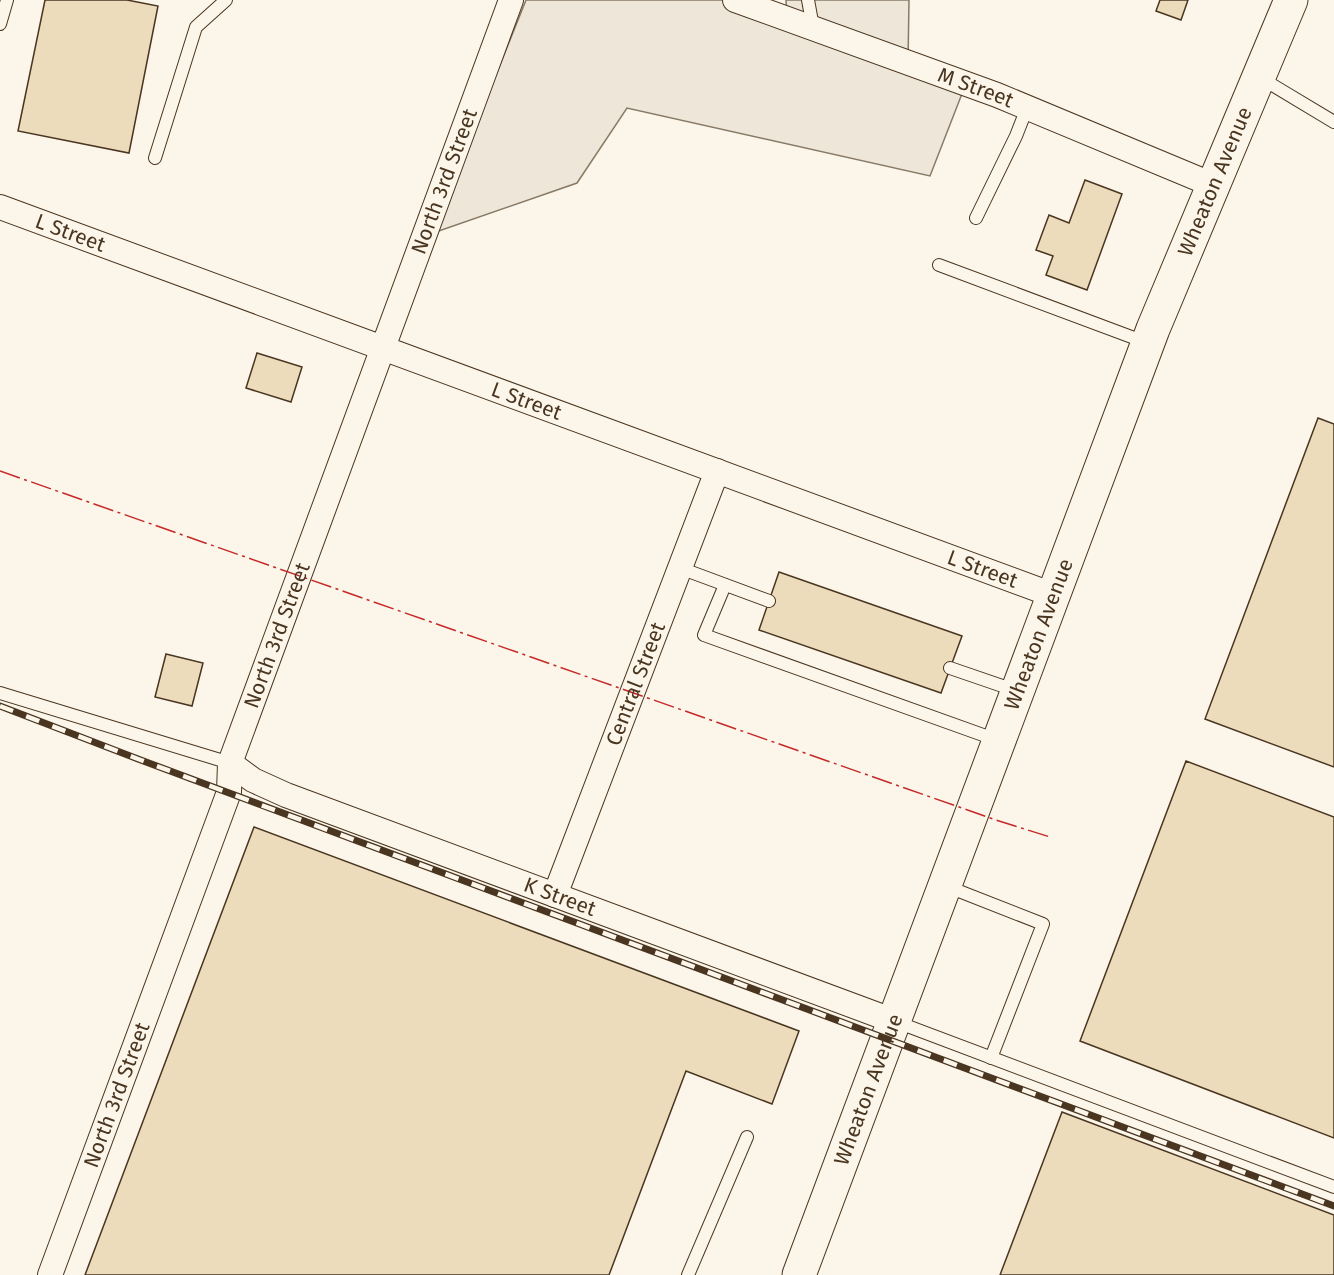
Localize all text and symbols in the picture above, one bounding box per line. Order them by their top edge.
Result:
street label: M Street [934,62,1018,114]
street label: Wheaton Avenue [1172,103,1258,260]
street label: North 3rd Street [406,104,483,258]
street label: L Street [32,208,110,258]
street label: L Street [488,376,566,426]
street label: L Street [944,544,1022,594]
street label: Wheaton Avenue [999,555,1079,714]
street label: North 3rd Street [238,559,316,712]
street label: Central Street [600,618,671,749]
street label: K Street [520,872,600,922]
street label: Wheaton Avenue [828,1010,909,1169]
street label: North 3rd Street [78,1018,156,1171]

